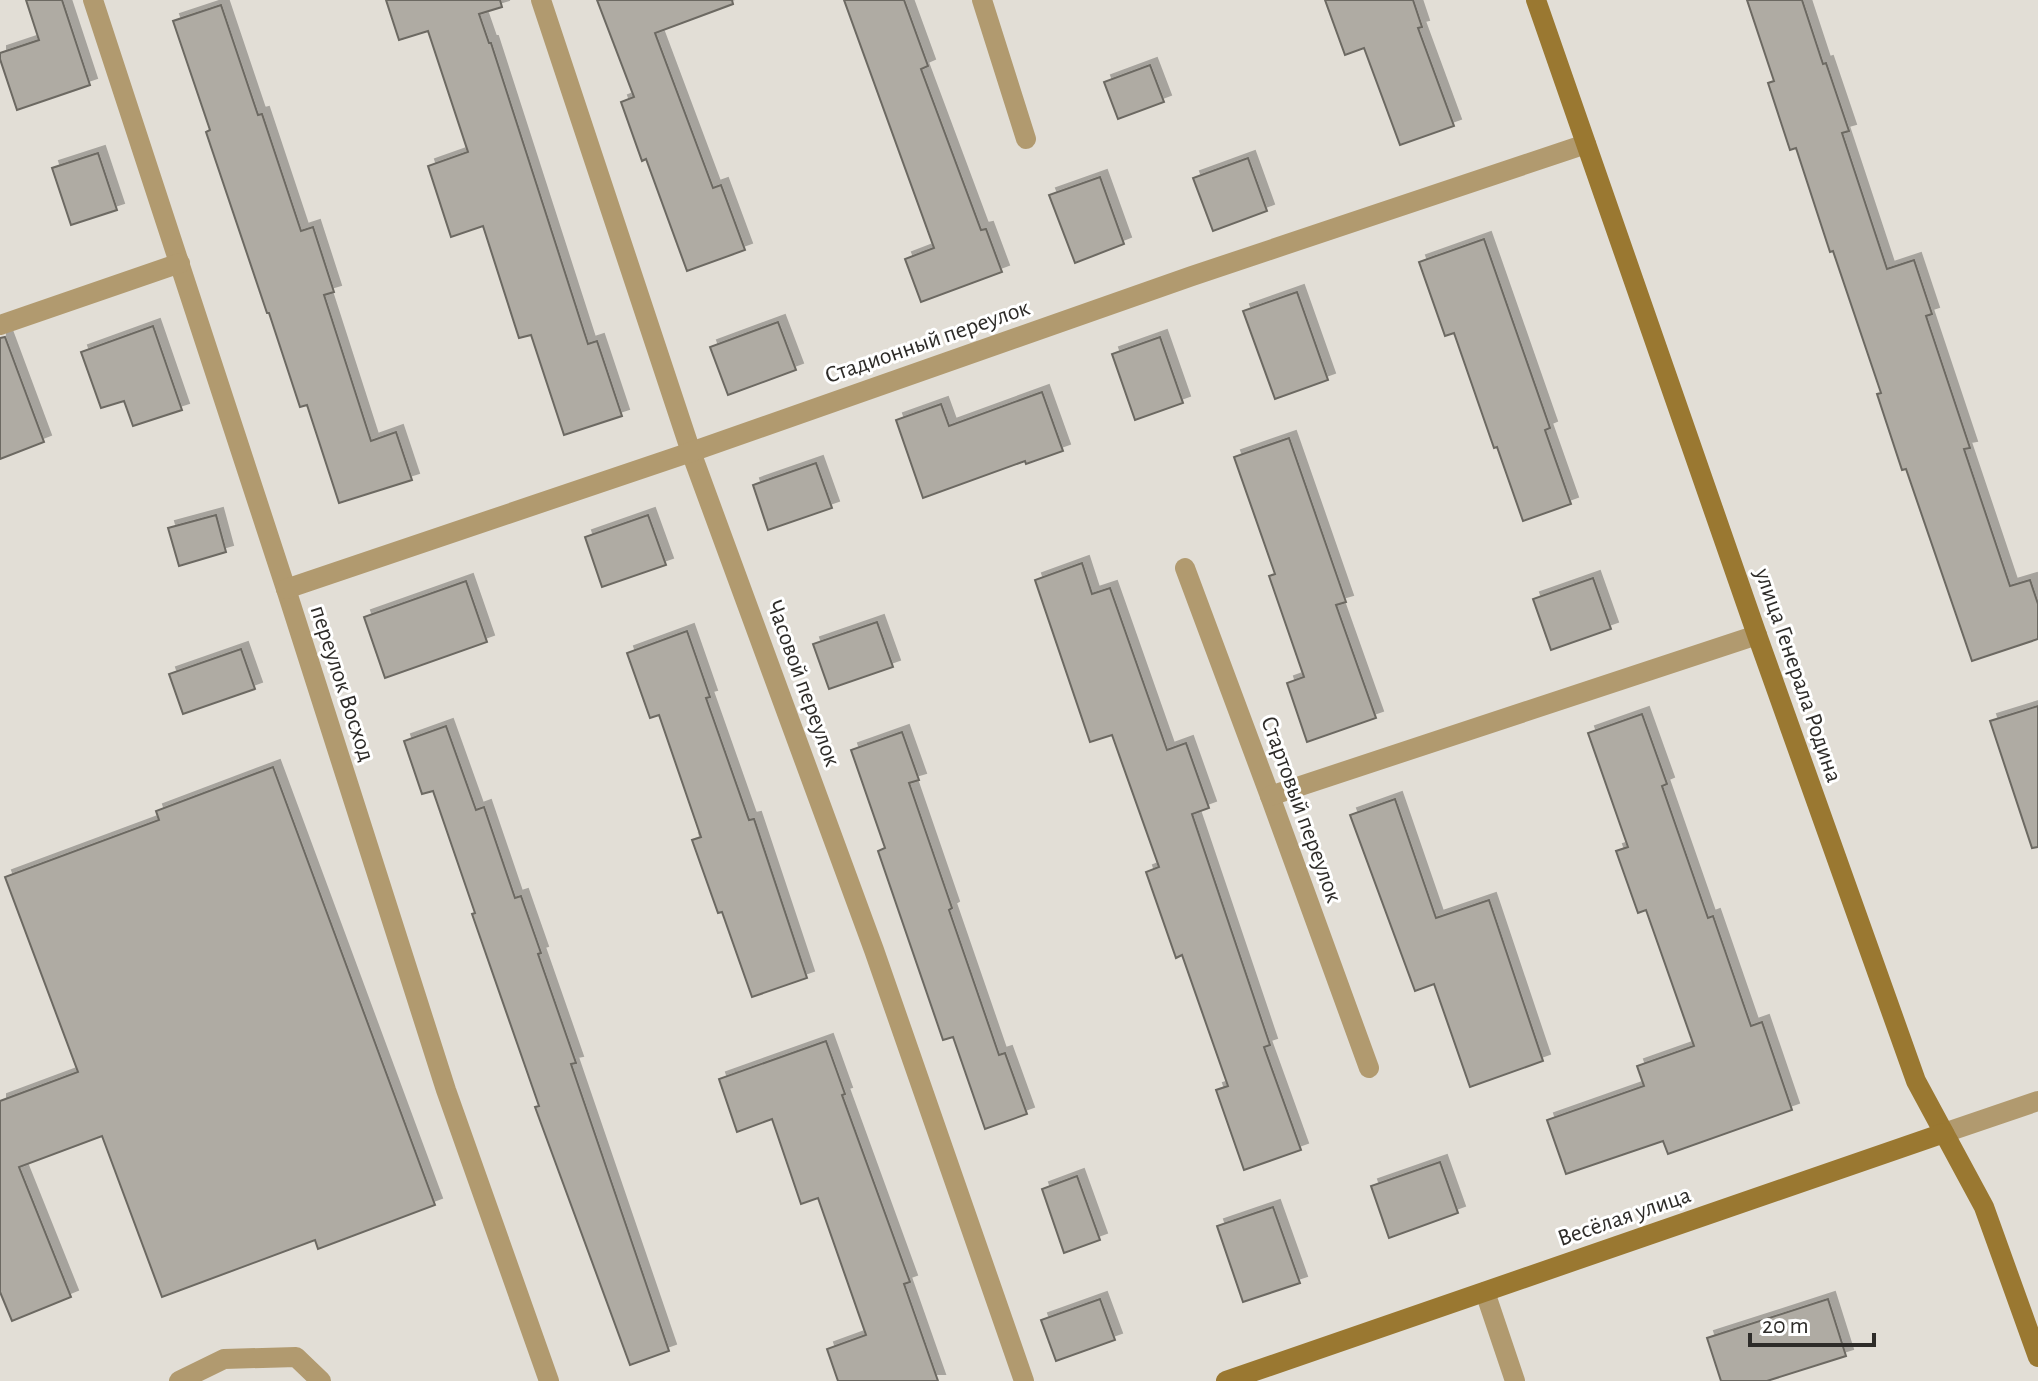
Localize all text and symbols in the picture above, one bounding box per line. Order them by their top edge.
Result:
street label: Стадионный переулок [822,296,1033,388]
street label: улица Генерала Родина [1750,564,1846,785]
street label: Часовой переулок [762,597,844,770]
street label: переулок Восход [306,602,379,764]
street label: Стартовый переулок [1256,713,1346,906]
street label: Весёлая улица [1555,1183,1694,1251]
scale bar [1750,1297,1874,1347]
text: 20 m [1762,1314,1809,1338]

